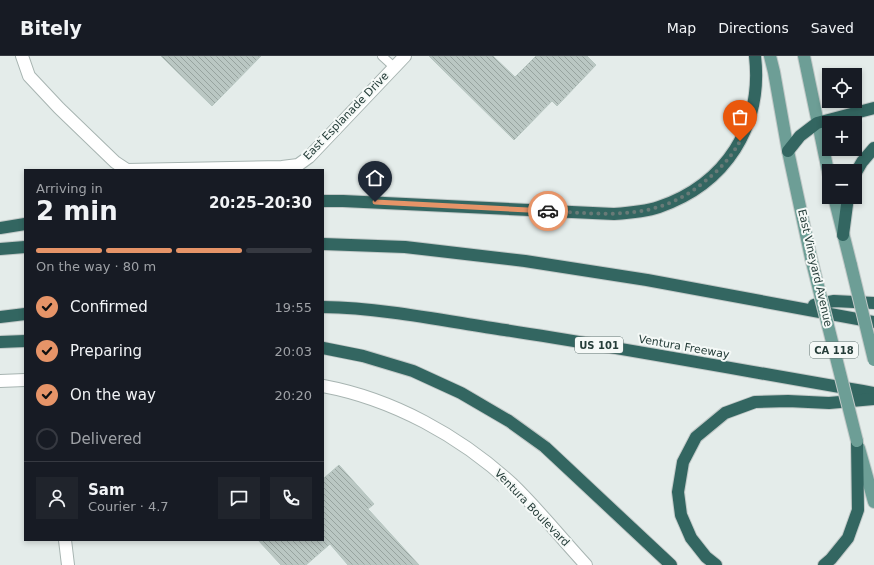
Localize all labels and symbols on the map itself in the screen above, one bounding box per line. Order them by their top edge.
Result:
street label: East Esplanade Drive [301,69,391,163]
pin [723,100,757,141]
pin [358,161,392,202]
courier [528,191,568,231]
street label: East Vineyard Avenue [795,208,835,328]
street label: Ventura Freeway [638,333,731,361]
road number: US 101 [575,337,623,353]
road number: CA 118 [810,342,858,358]
street label: Ventura Boulevard [492,467,572,549]

